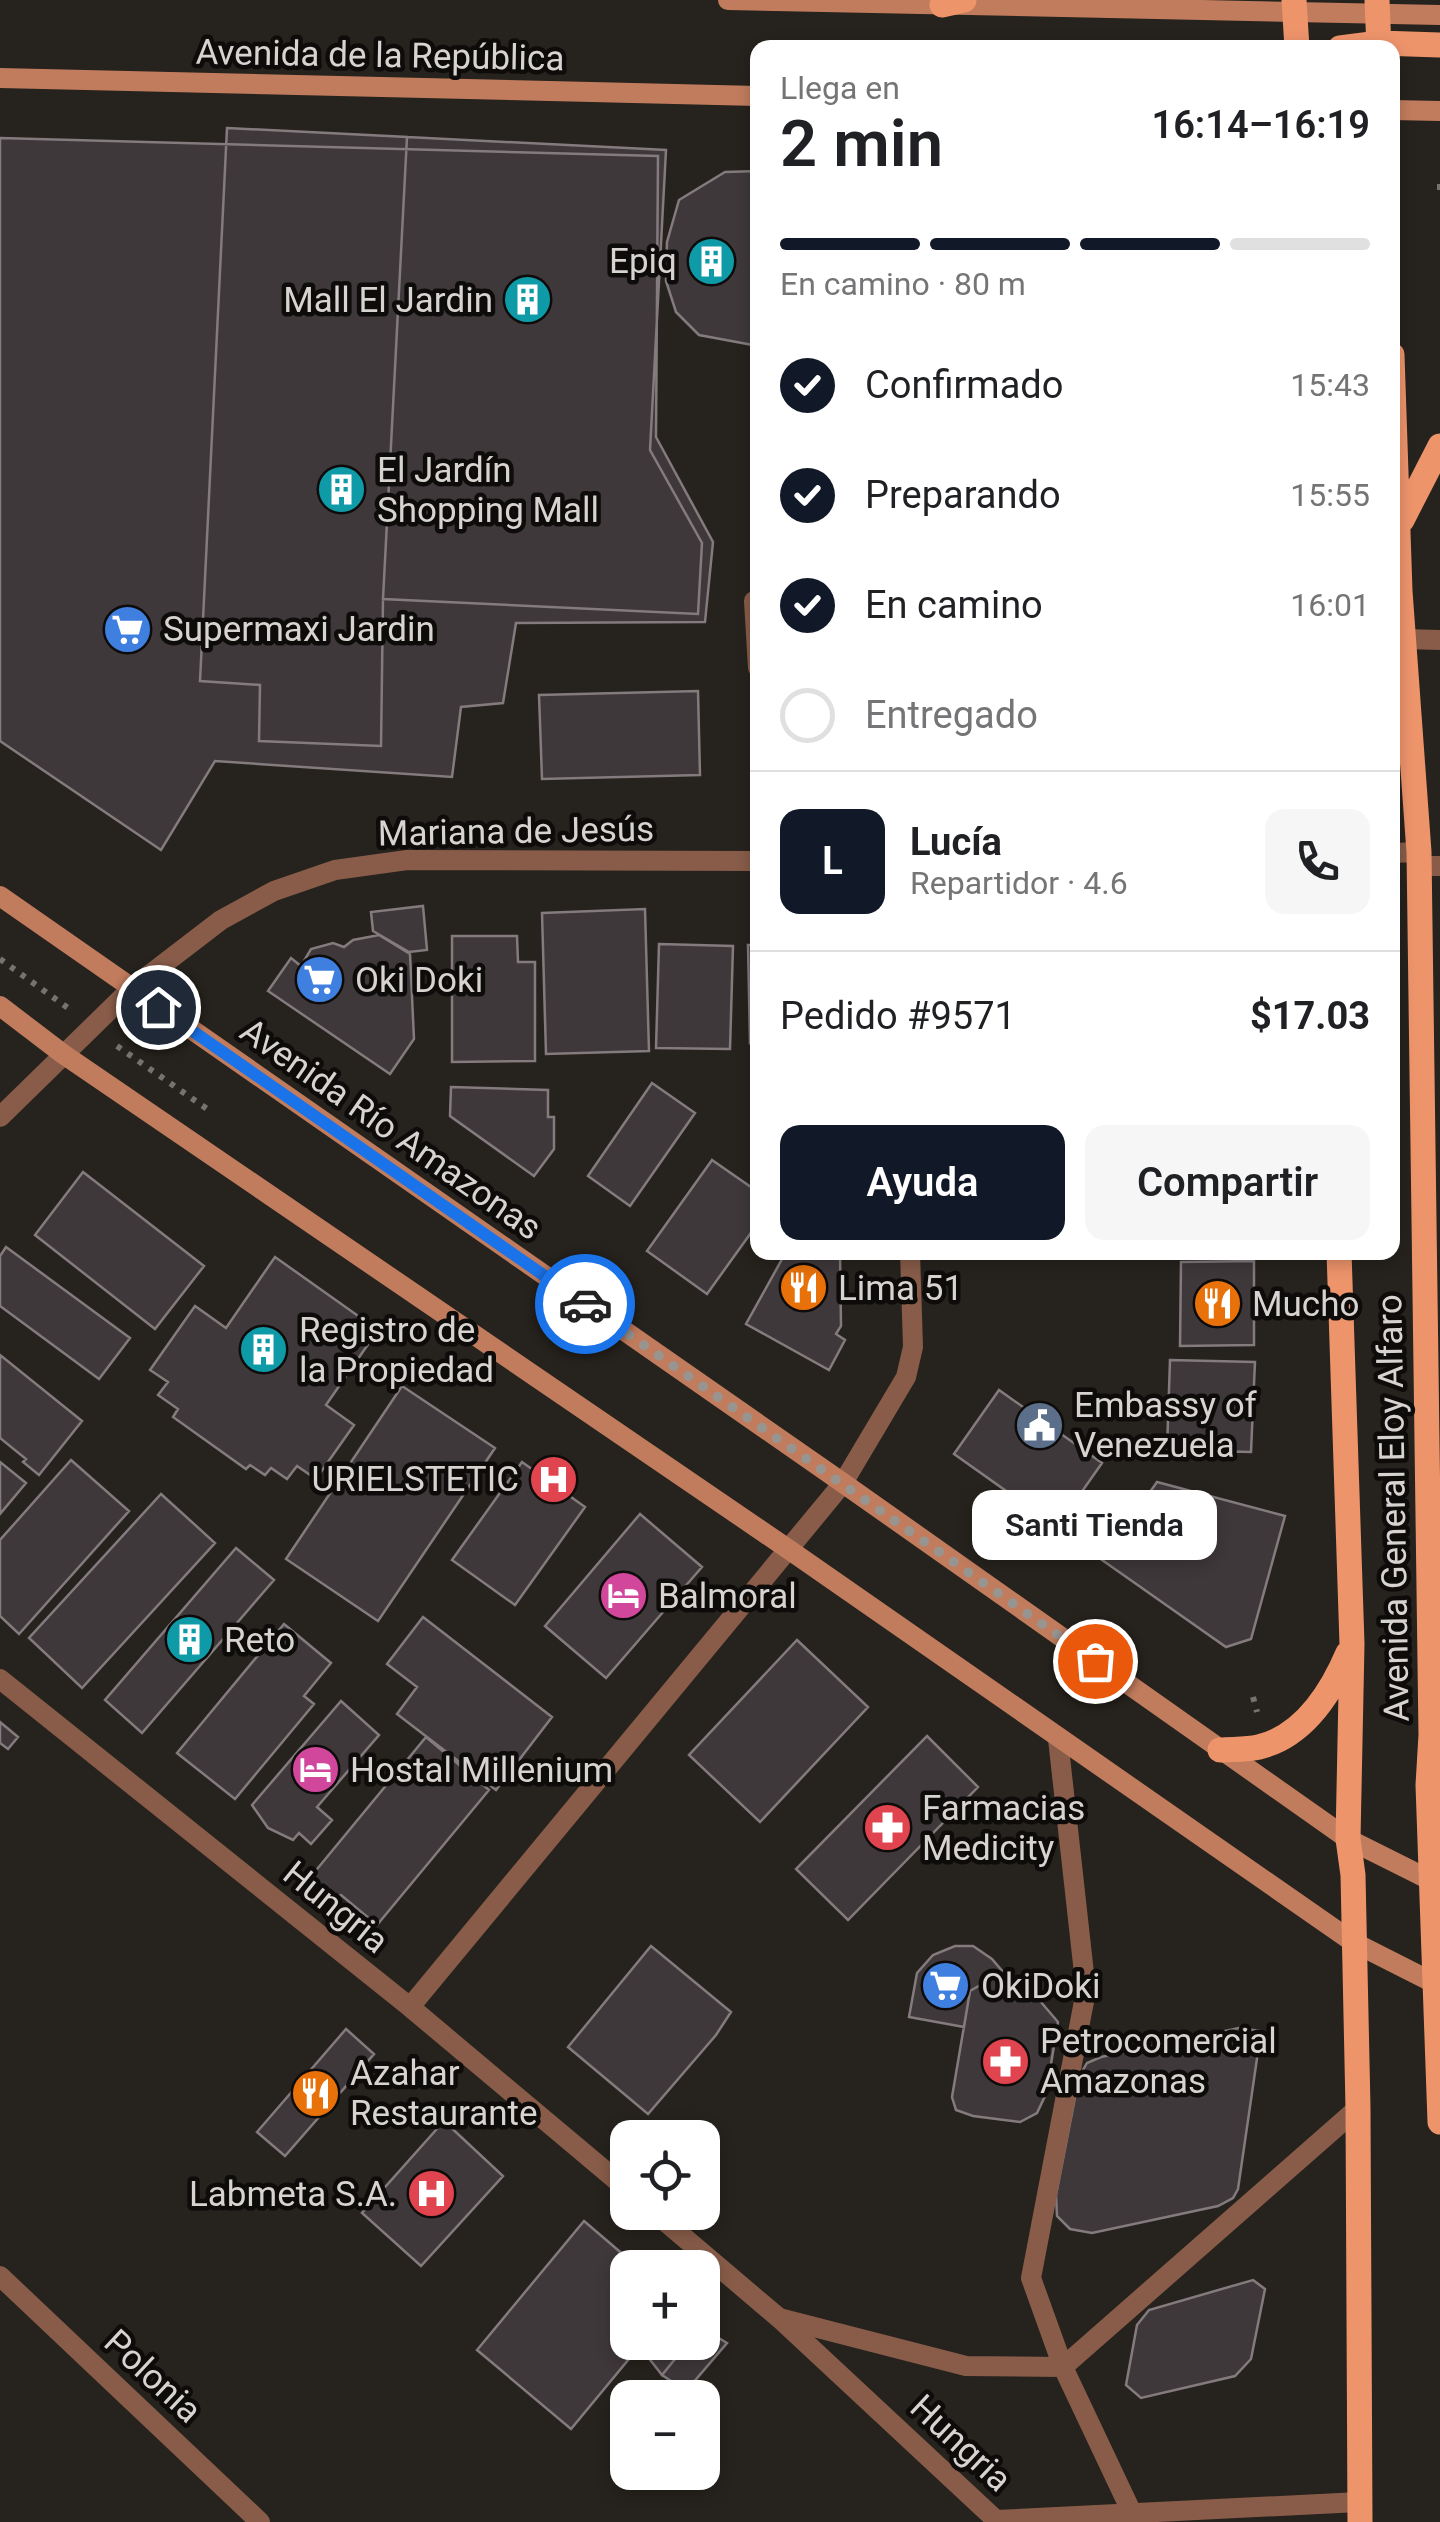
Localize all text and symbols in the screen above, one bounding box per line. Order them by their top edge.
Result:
street label: Avenida de la República [195,32,565,79]
text: Llega en [780,69,900,107]
text: 16:14–16:19 [1151,103,1370,147]
text: 2 min [780,106,943,182]
building icon: Epiq [686,235,738,287]
place label: Epiq [609,241,677,282]
text: En camino · 80 m [780,265,1026,303]
building icon: Mall El Jardin [502,274,554,326]
place label: Mall El Jardin [283,280,493,321]
icon: check [780,358,835,413]
text: Confirmado [865,363,1063,407]
text: 15:43 [1290,366,1370,404]
place label: El Jardín Shopping Mall [377,450,599,531]
building icon: El Jardín Shopping Mall [316,464,368,516]
icon: check [780,468,835,523]
text: Preparando [865,473,1061,517]
text: 15:55 [1290,476,1370,514]
icon: check [780,578,835,633]
text: En camino [865,583,1043,627]
text: 16:01 [1290,586,1370,624]
supermarket icon: Supermaxi Jardin [102,603,154,655]
place label: Supermaxi Jardin [163,609,435,650]
text: Entregado [865,693,1038,737]
street label: Mariana de Jesús [378,809,655,854]
button: phone [1265,809,1370,914]
text: Lucía [910,820,1002,864]
text: L [822,839,843,883]
text: Repartidor · 4.6 [910,864,1128,902]
supermarket icon: Oki Doki [294,954,346,1006]
place label: Oki Doki [355,960,483,1001]
pin [116,965,201,1050]
icon: home [131,980,186,1035]
text: Pedido #9571 [780,994,1016,1038]
text: $17.03 [1250,994,1370,1038]
street label: Avenida Río Amazonas [233,1010,549,1249]
button: Ayuda [780,1125,1065,1240]
button: Compartir [1085,1125,1370,1240]
courier [535,1254,635,1354]
restaurant icon: Lima 51 [777,1262,829,1314]
place label: Lima 51 [838,1268,963,1309]
icon: car [558,1277,613,1332]
restaurant icon: Mucho [1191,1278,1243,1330]
place label: Mucho [1252,1284,1359,1325]
street label: Avenida General Eloy Alfaro [1369,1294,1418,1722]
place label: Registro de la Propiedad [299,1310,494,1391]
building icon: Registro de la Propiedad [238,1324,290,1376]
place label: Embassy of Venezuela [1074,1385,1258,1466]
public building icon: Embassy of Venezuela [1013,1399,1065,1451]
hospital icon: URIELSTETIC [528,1453,580,1505]
place label: URIELSTETIC [311,1459,519,1500]
callout: Santi Tienda [972,1491,1218,1561]
text: Santi Tienda [1005,1506,1184,1544]
hotel icon: Balmoral [597,1570,649,1622]
place label: Balmoral [658,1576,797,1617]
building icon: Reto [163,1614,215,1666]
pin [1053,1619,1138,1704]
place label: Reto [224,1620,295,1661]
icon: bag [1068,1634,1123,1689]
hotel icon: Hostal Millenium [289,1744,341,1796]
place label: Hostal Millenium [350,1750,613,1791]
place label: Farmacias Medicity [922,1788,1085,1869]
pharmacy icon: Farmacias Medicity [861,1802,913,1854]
street label: Hungria [275,1853,396,1962]
supermarket icon: OkiDoki [920,1960,972,2012]
place label: OkiDoki [981,1966,1101,2007]
place label: Petrocomercial Amazonas [1040,2021,1277,2102]
pharmacy icon: Petrocomercial Amazonas [979,2035,1031,2087]
place label: Azahar Restaurante [350,2053,538,2134]
restaurant icon: Azahar Restaurante [289,2067,341,2119]
map controls [610,2120,720,2490]
button: locate [610,2120,720,2230]
hospital icon: Labmeta S.A. [406,2168,458,2220]
place label: Labmeta S.A. [189,2174,397,2215]
button: + [610,2250,720,2360]
street label: Polonia [96,2321,209,2431]
button: − [610,2380,720,2490]
street label: Hungria [902,2387,1019,2500]

